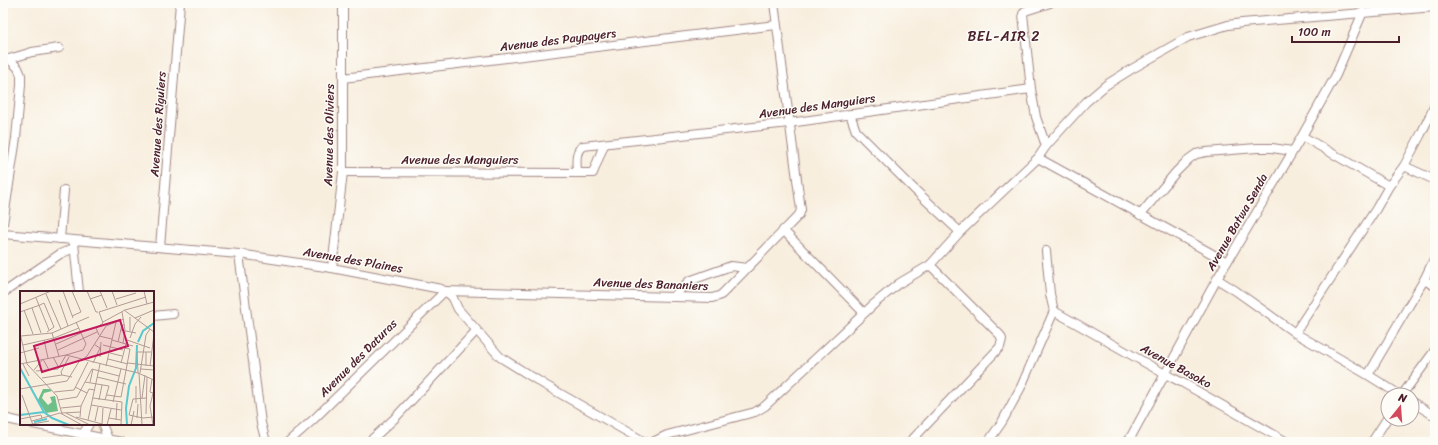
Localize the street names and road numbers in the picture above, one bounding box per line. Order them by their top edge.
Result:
street label: Avenue des Paypayers [498,22,617,58]
street label: Avenue des Riguiers [143,70,173,178]
street label: Avenue des Oliviers [317,83,341,187]
street label: Avenue des Manguiers [756,87,877,125]
street label: Avenue des Manguiers [400,149,519,171]
street label: Avenue Batwa Senda [1200,169,1274,276]
street label: Avenue des Plaines [300,240,405,280]
street label: Avenue des Bananiers [592,271,709,297]
street label: Avenue des Daturas [313,313,403,403]
street label: Avenue Basoko [1136,337,1216,395]

